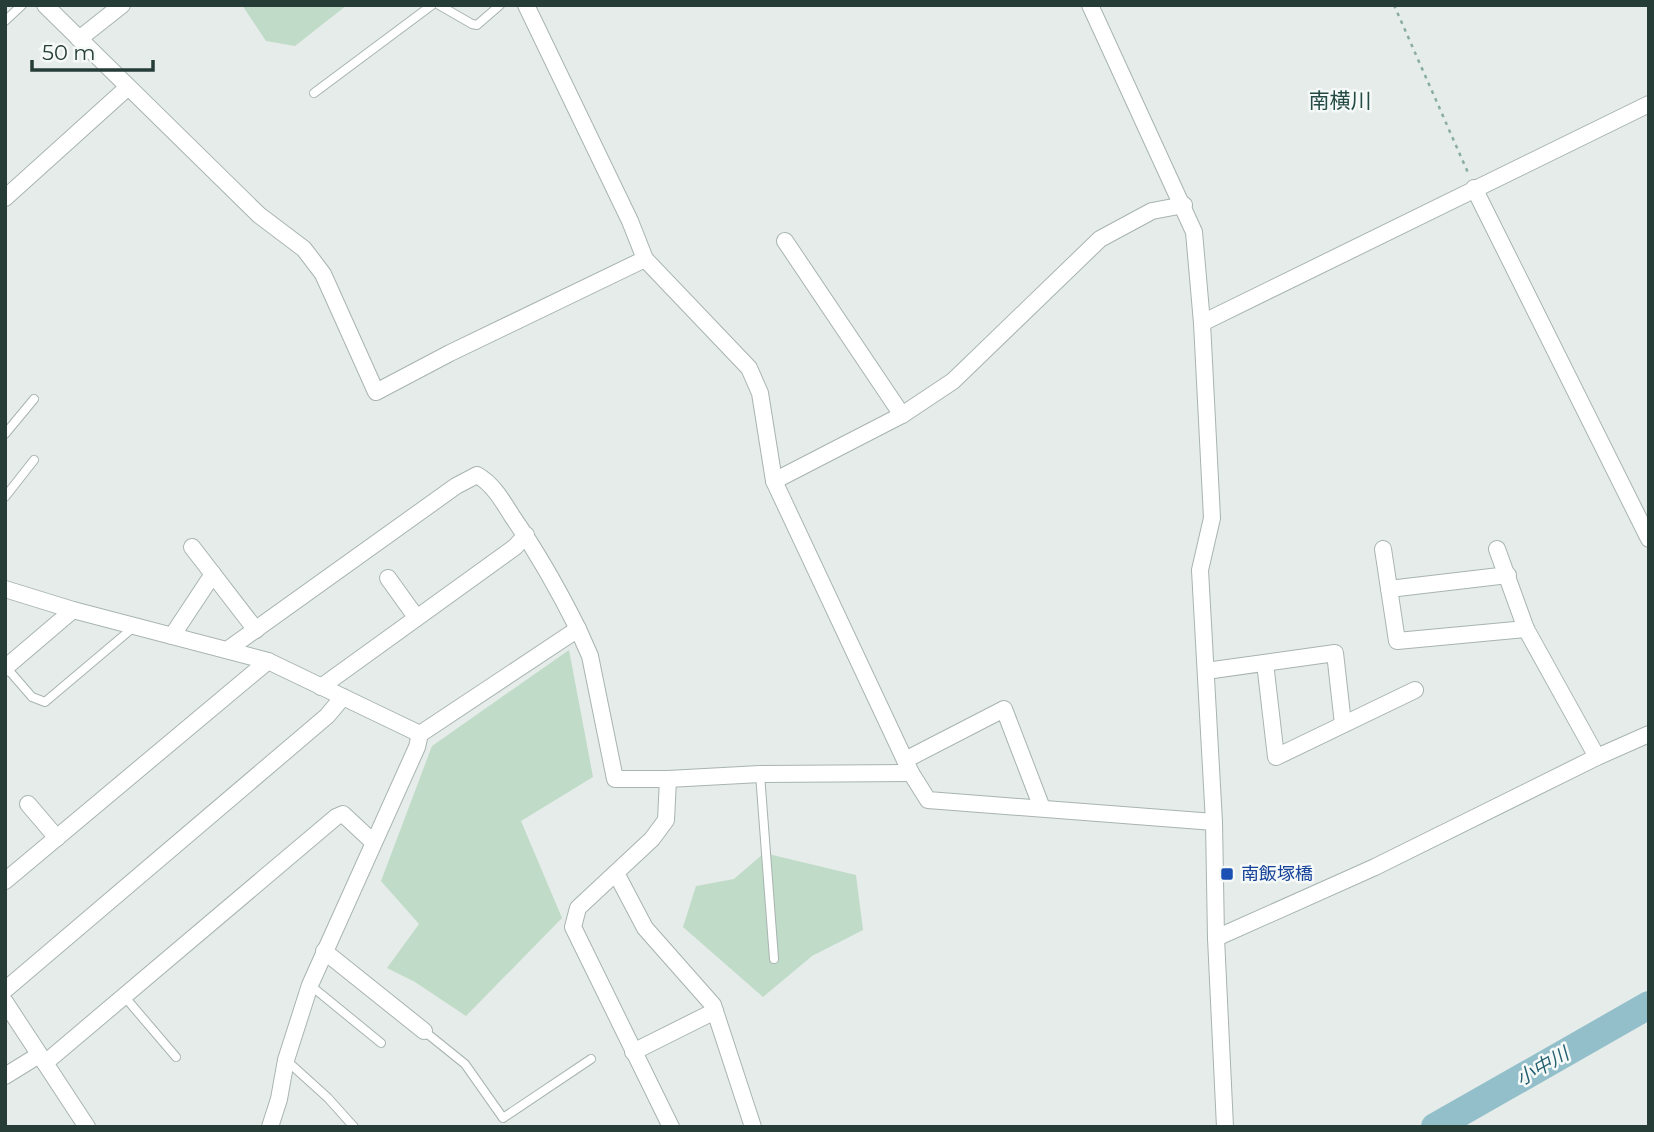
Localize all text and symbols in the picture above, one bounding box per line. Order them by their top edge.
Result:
scale bar [32,28,152,72]
text: 50 m [42,40,96,65]
district label: 南横川 [1309,88,1372,113]
place label: 南飯塚橋 [1241,863,1313,885]
marker: 南飯塚橋 [1219,866,1235,882]
water label: 小中川 [1512,1041,1574,1091]

